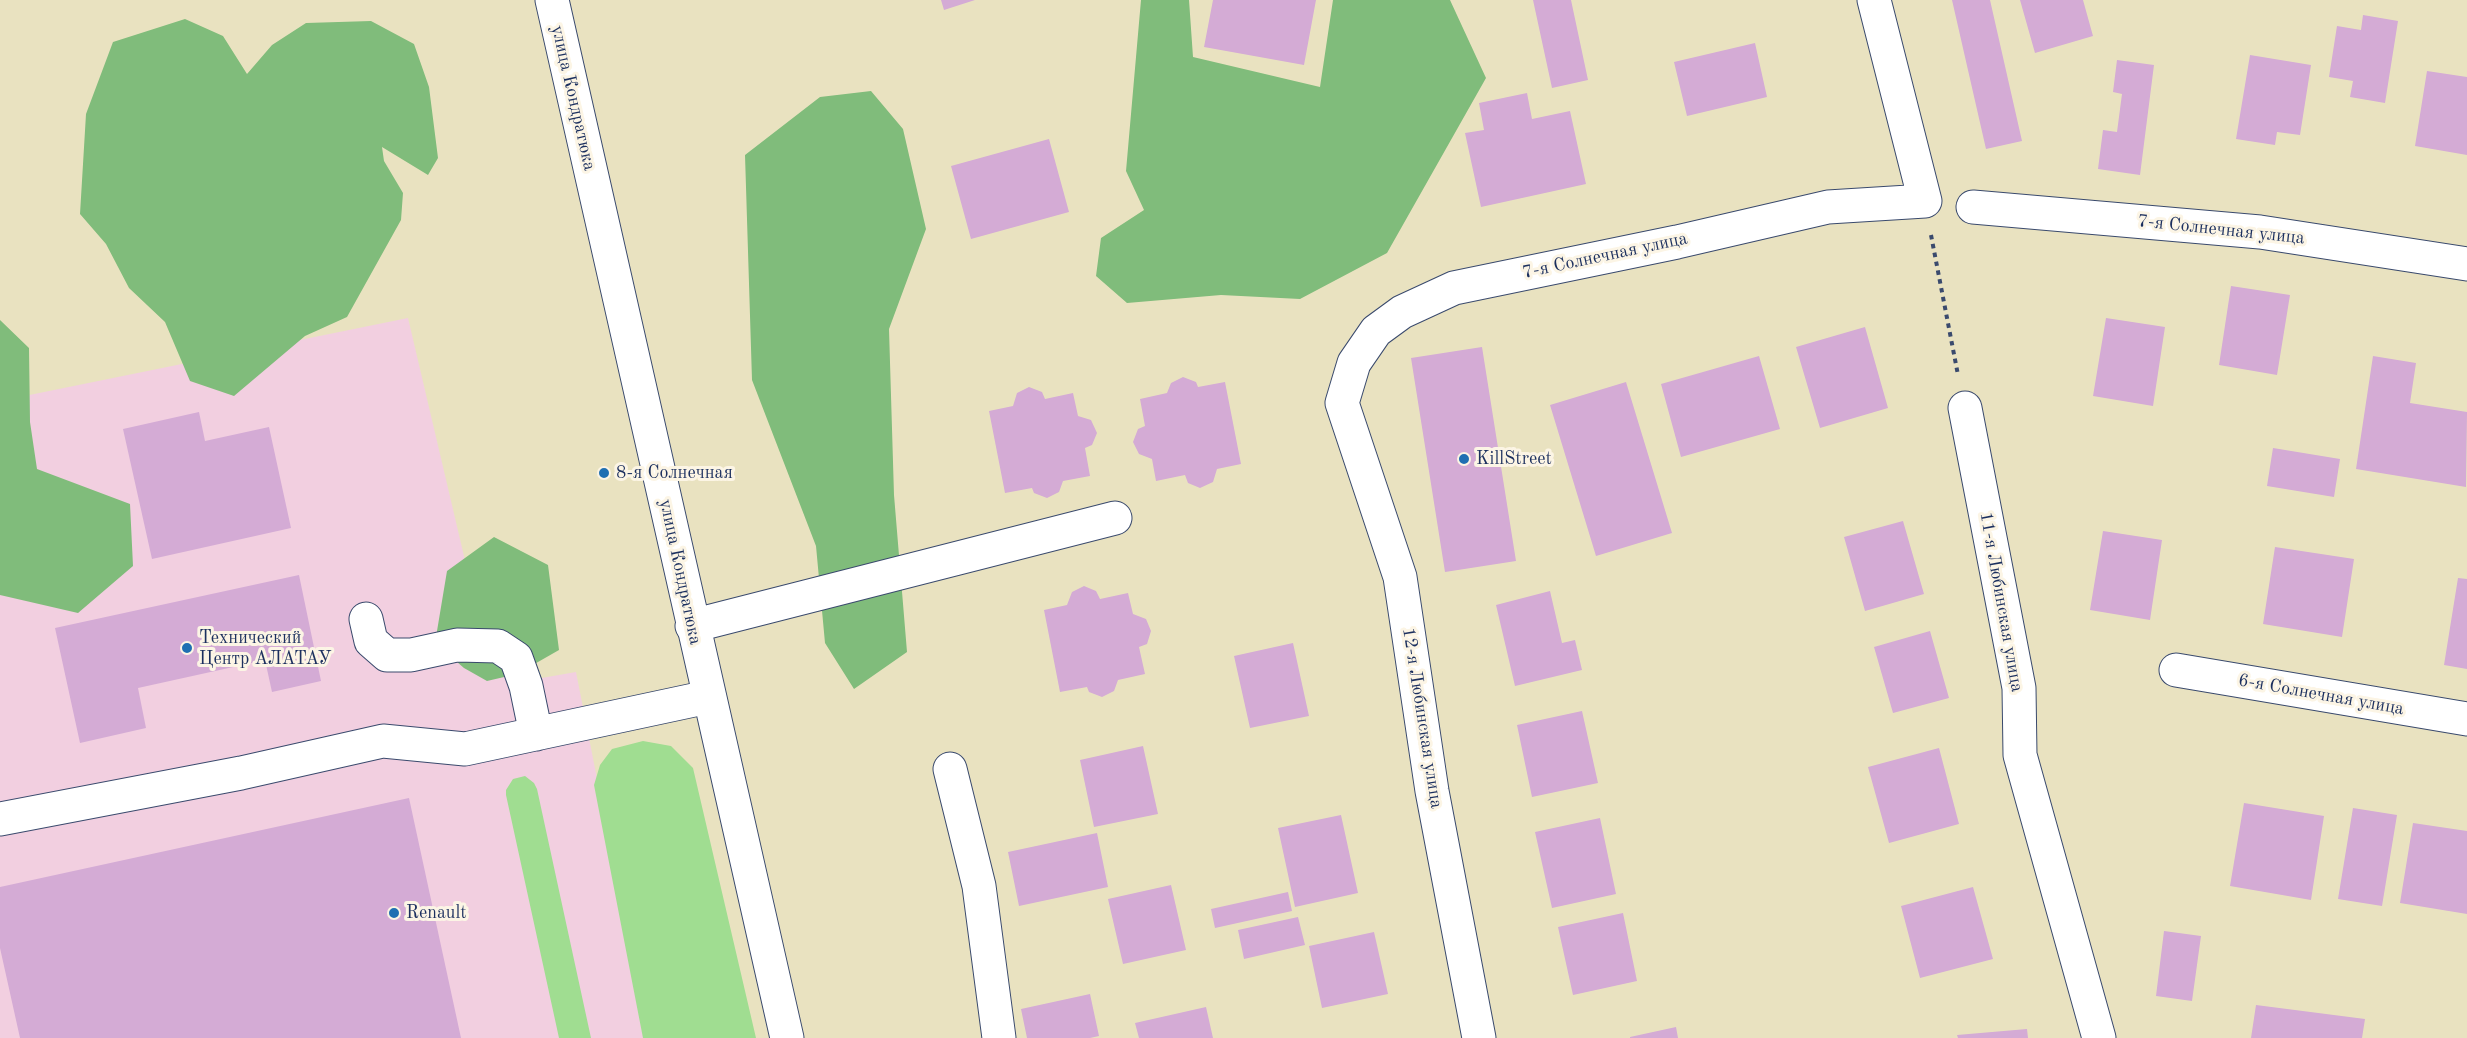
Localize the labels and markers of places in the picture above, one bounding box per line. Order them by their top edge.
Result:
place label: KillStreet [1476,448,1552,470]
marker: KillStreet [1457,452,1471,466]
place label: 8-я Солнечная [616,462,733,484]
marker: 8-я Солнечная [597,466,611,480]
place label: Технический Центр АЛАТАУ [199,627,332,670]
marker: Технический Центр АЛАТАУ [180,641,194,655]
place label: Renault [406,902,467,924]
marker: Renault [387,906,401,920]

